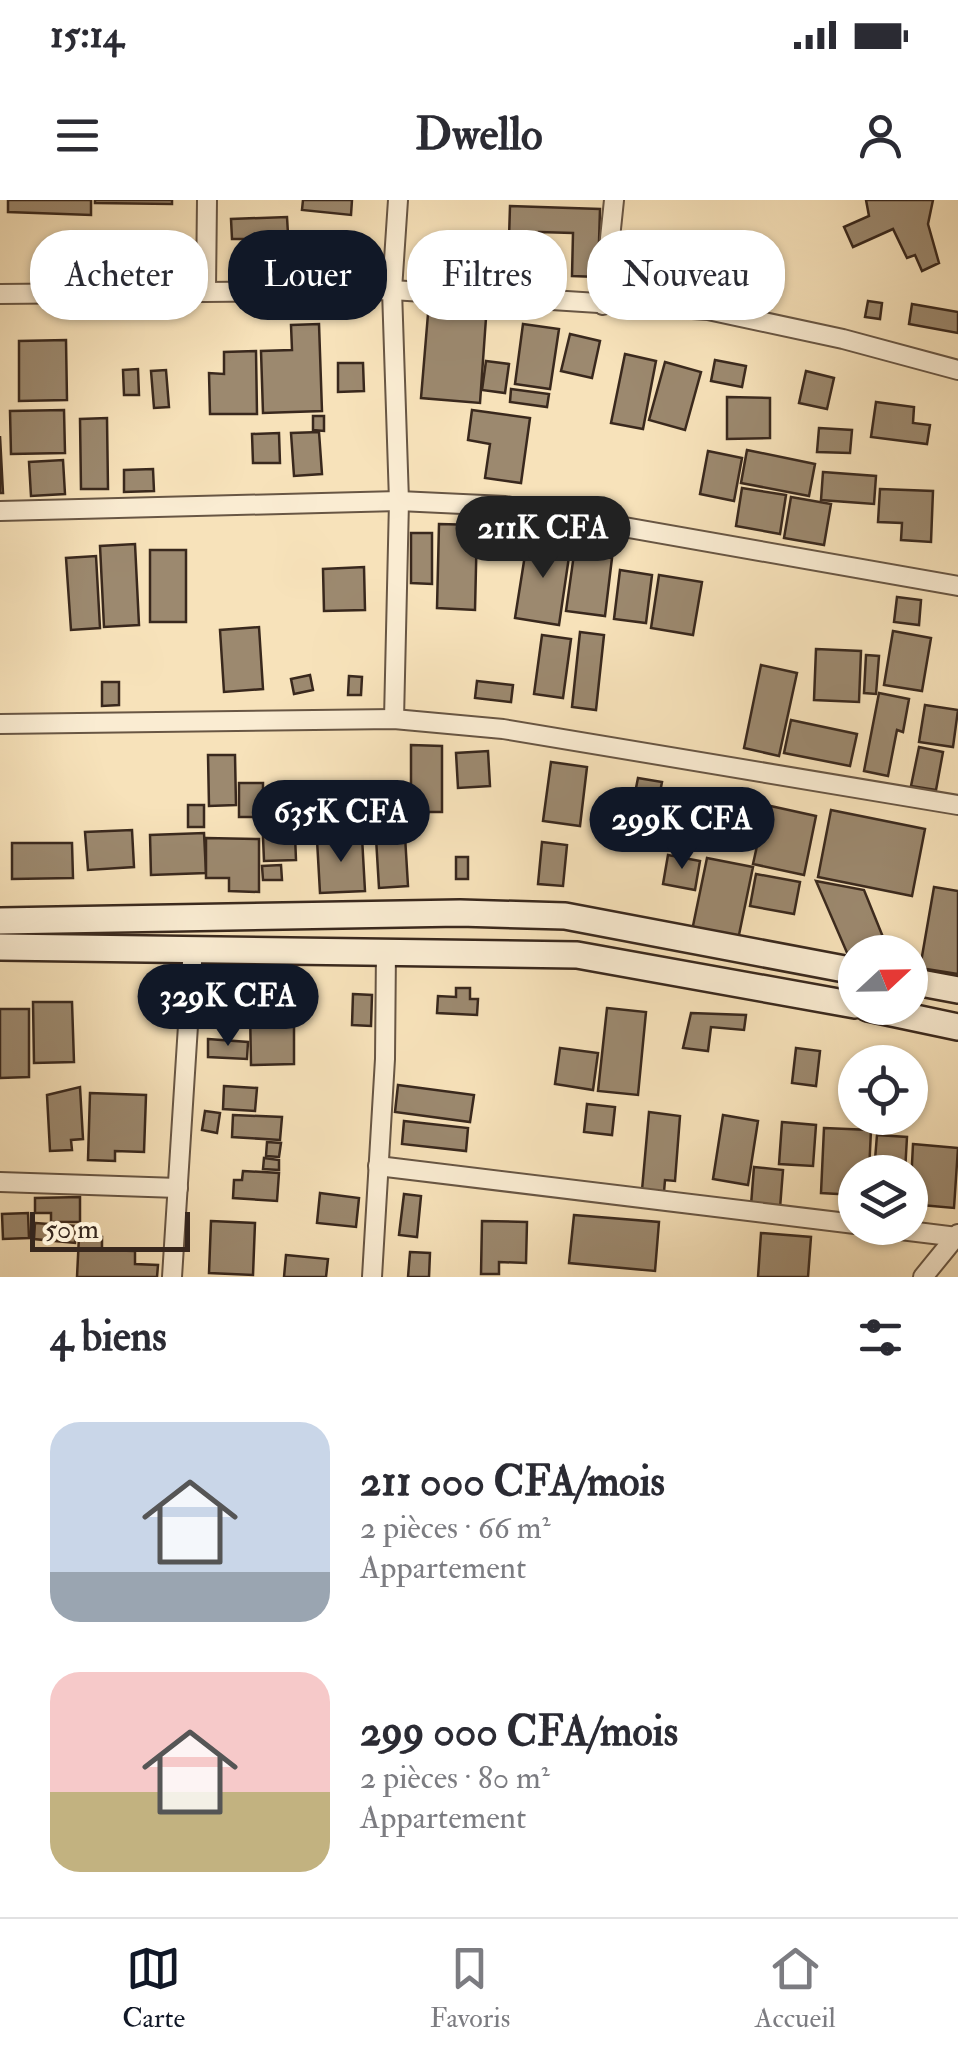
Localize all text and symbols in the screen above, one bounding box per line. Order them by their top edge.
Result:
text: 15:14 [50,11,124,59]
text: Dwello [415,107,543,163]
icon: menu [50,108,105,163]
icon: person [853,108,908,163]
chip: Acheter [30,230,208,320]
chip: Louer [228,230,387,320]
chip: Filtres [407,230,567,320]
chip: Nouveau [587,230,785,320]
pin: 211K CFA [440,496,646,581]
text: 211K CFA [478,508,608,548]
pin: 635K CFA [238,780,444,865]
pin: 299K CFA [579,787,785,872]
text: 635K CFA [274,792,408,832]
text: 299K CFA [612,799,752,839]
north arrow [838,935,928,1025]
map controls [838,935,928,1245]
pin: 329K CFA [125,964,331,1049]
text: 329K CFA [160,976,296,1016]
button: locate [838,1045,928,1135]
button: layers [838,1155,928,1245]
scale bar [30,1207,190,1252]
text: 50 m [45,1212,99,1247]
icon: filters [853,1310,908,1365]
text: 4 biens [50,1311,167,1363]
text: 211 000 CFA/mois [360,1456,665,1508]
icon: home [130,1462,250,1582]
text: 2 pièces · 66 m² [360,1508,551,1548]
text: Appartement [360,1548,526,1588]
text: 299 000 CFA/mois [360,1706,678,1758]
icon: home [130,1712,250,1832]
text: 2 pièces · 80 m² [360,1758,550,1798]
text: Appartement [360,1798,526,1838]
tab: Carte [122,1941,185,2036]
tab: Favoris [430,1941,510,2036]
tab: Accueil [755,1941,836,2036]

